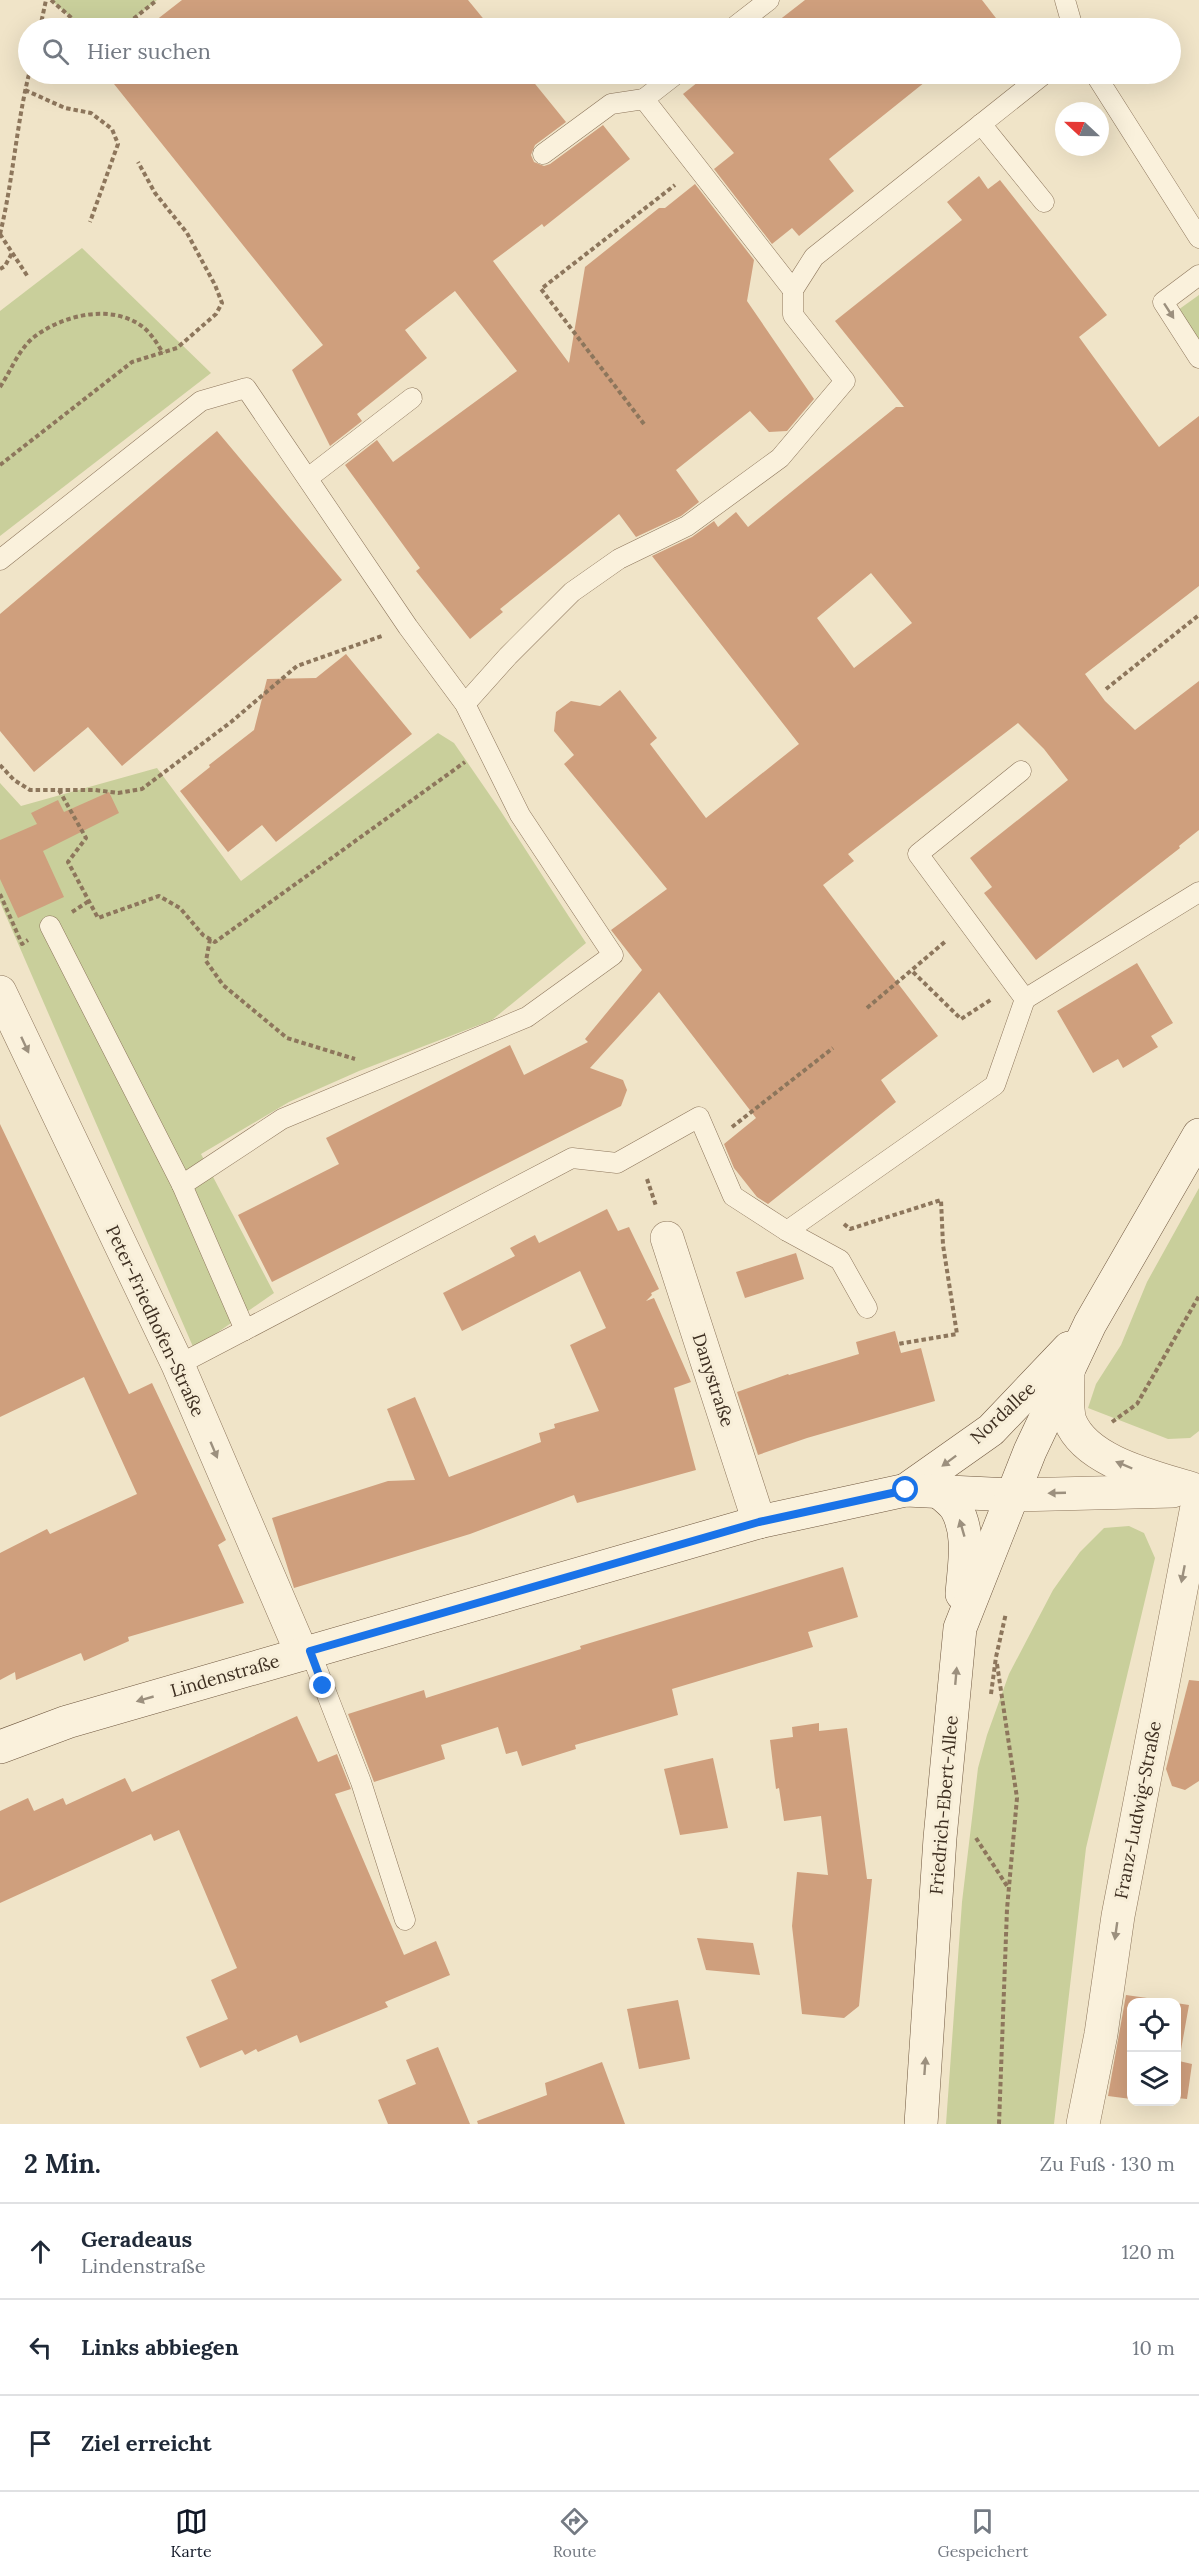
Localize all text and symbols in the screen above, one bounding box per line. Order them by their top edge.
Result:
search box [18,18,1181,84]
icon: search [39,35,72,68]
text: Hier suchen [87,37,211,65]
north arrow [1055,102,1109,156]
one-way arrow [1164,303,1175,319]
one-way arrow [21,1036,30,1053]
street label: Peter-Friedhofen-Straße [101,1221,210,1420]
street label: Danystraße [688,1330,740,1430]
street label: Nordallee [965,1376,1040,1449]
one-way arrow [209,1441,219,1459]
one-way arrow [941,1455,957,1467]
one-way arrow [1115,1461,1132,1470]
route start [892,1476,918,1502]
one-way arrow [1047,1489,1066,1498]
one-way arrow [957,1519,966,1537]
one-way arrow [1178,1565,1187,1584]
street label: Lindenstraße [168,1649,282,1702]
one-way arrow [951,1666,961,1685]
route end [309,1672,335,1698]
one-way arrow [136,1695,154,1705]
street label: Friedrich-Ebert-Allee [924,1714,963,1896]
street label: Franz-Ludwig-Straße [1109,1719,1166,1901]
one-way arrow [1112,1922,1121,1941]
map controls [1127,1998,1181,2106]
button: locate [1127,1998,1181,2052]
button: layers [1127,2052,1181,2106]
one-way arrow [920,2056,930,2075]
text: 2 Min. [24,2147,101,2180]
text: Zu Fuß · 130 m [1040,2151,1175,2176]
text: Geradeaus [81,2225,192,2253]
icon: ahead [24,2235,57,2268]
text: 120 m [1121,2239,1175,2264]
text: Lindenstraße [81,2253,206,2278]
icon: left [24,2331,57,2364]
text: Links abbiegen [81,2333,239,2361]
text: 10 m [1132,2335,1175,2360]
icon: arrive [24,2427,57,2460]
text: Ziel erreicht [81,2429,212,2457]
tab: Karte [171,2505,212,2561]
tab: Route [553,2505,596,2561]
tab: Gespeichert [937,2505,1028,2561]

